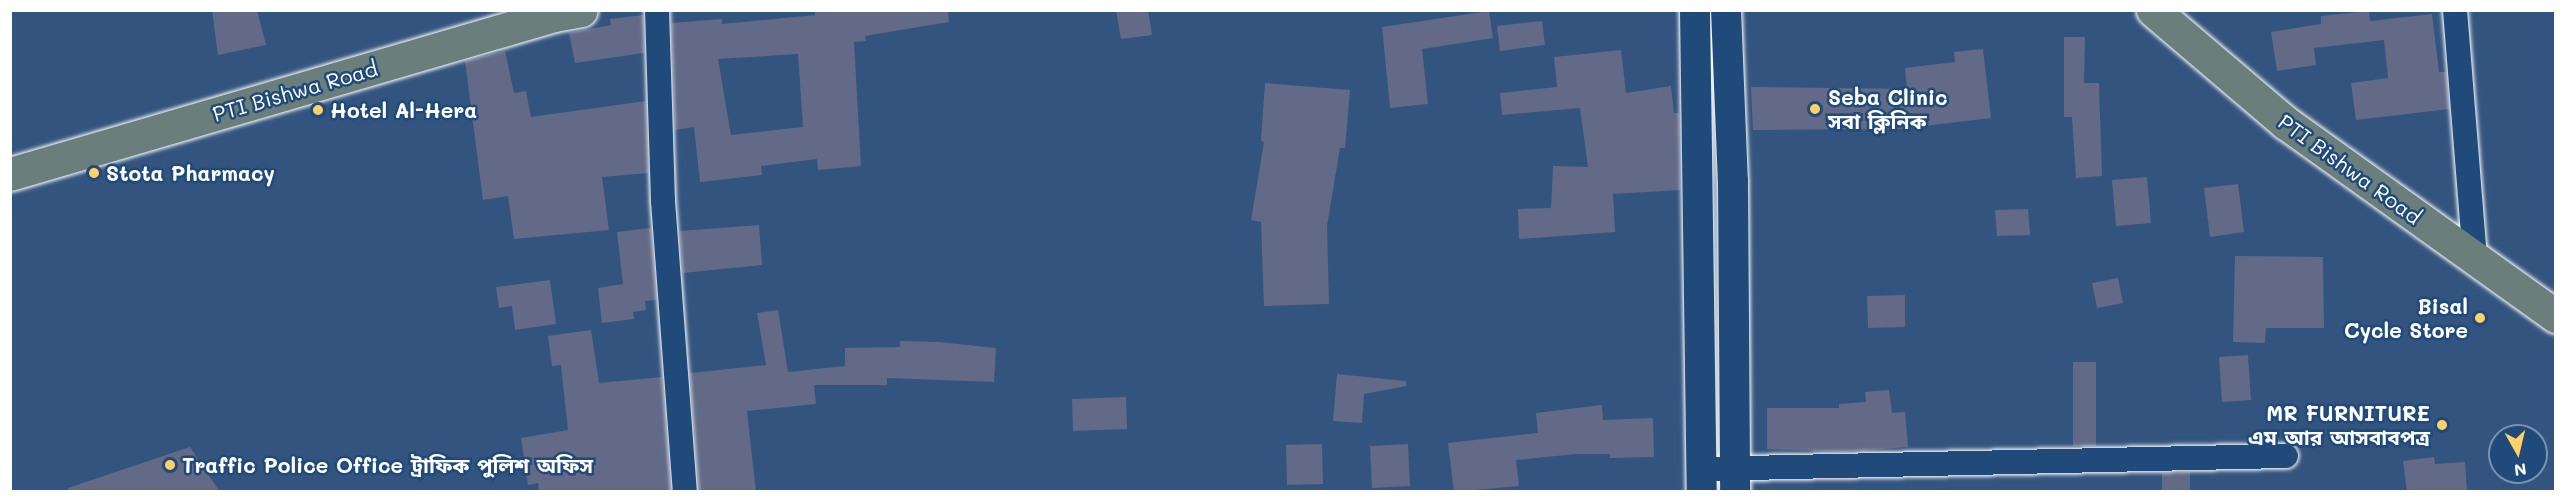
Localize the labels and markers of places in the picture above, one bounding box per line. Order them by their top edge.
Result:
place label: Seba Clinic সবা ক্লিনিক [1828,84,1948,134]
place label: Hotel Al-Hera [330,97,477,123]
marker: Seba Clinic সবা ক্লিনিক [1806,100,1824,118]
marker: Hotel Al-Hera [311,103,325,117]
place label: Stota Pharmacy [106,160,275,186]
marker: Stota Pharmacy [87,166,101,180]
place label: Bisal Cycle Store [2344,293,2468,343]
marker: Bisal Cycle Store [2473,311,2487,325]
place label: MR FURNITURE এম আর আসবাবপত্র [2248,400,2430,450]
marker: MR FURNITURE এম আর আসবাবপত্র [2435,418,2449,432]
place label: Traffic Police Office ট্রাফিক পুলিশ অফিস [182,452,593,478]
marker: Traffic Police Office ট্রাফিক পুলিশ অফিস [163,458,177,472]

